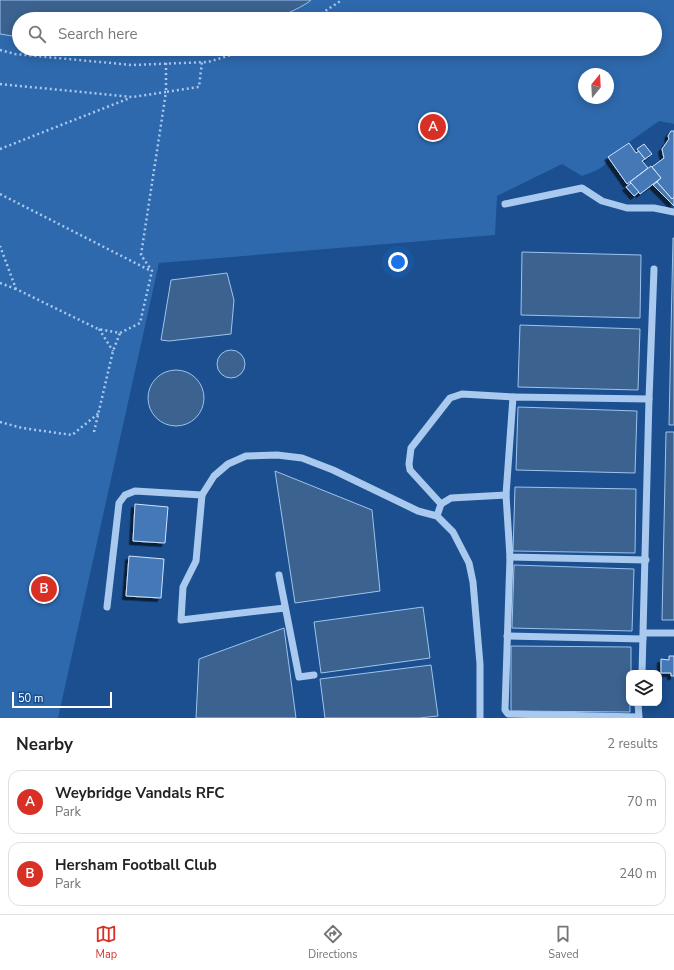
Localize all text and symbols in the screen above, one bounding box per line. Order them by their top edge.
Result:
search box [12,12,662,56]
icon: search [26,23,48,45]
text: Search here [58,24,138,44]
north arrow [578,68,614,104]
pin: A [420,112,446,142]
your location [388,252,408,272]
pin: B [31,574,57,604]
map controls [626,670,662,706]
button: layers [626,670,662,706]
scale bar [12,690,112,709]
text: 50 m [18,691,43,706]
text: Nearby [16,733,73,756]
text: 2 results [607,735,658,753]
text: Weybridge Vandals RFC [55,783,224,803]
text: A [25,793,35,811]
text: 70 m [627,793,657,811]
text: Park [55,803,81,821]
text: Hersham Football Club [55,855,217,875]
text: B [26,865,34,883]
text: 240 m [619,865,657,883]
text: Park [55,875,81,893]
tab: Map [95,923,117,962]
tab: Directions [308,923,358,962]
tab: Saved [548,923,579,962]

